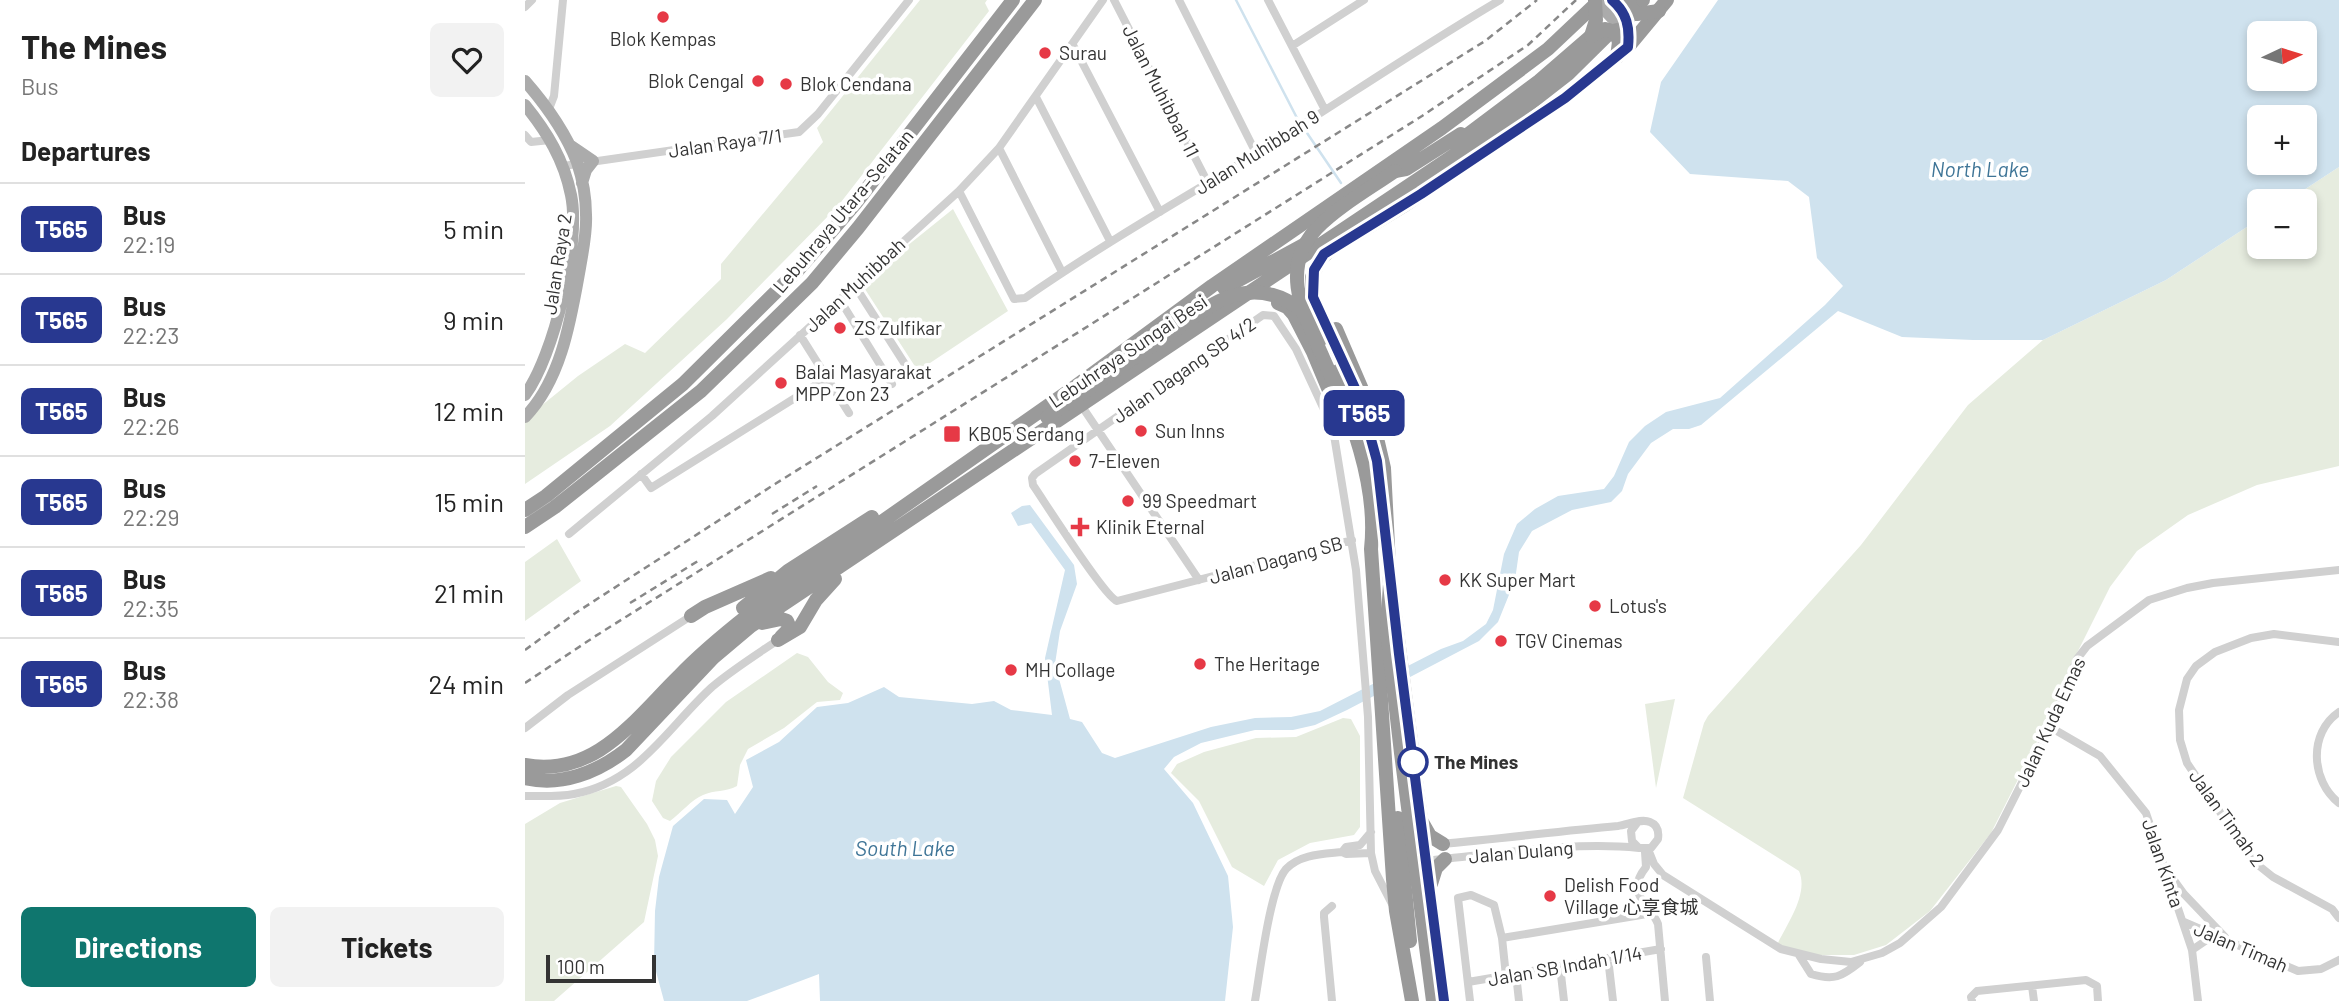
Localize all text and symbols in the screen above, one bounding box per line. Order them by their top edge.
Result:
marker: Blok Kempas [655,9,671,25]
street label: Jalan Muhibbah 11 [1118,21,1205,161]
north arrow [2247,21,2317,91]
map controls [2247,21,2317,259]
button: heart [430,23,504,97]
text: The Mines [21,26,167,66]
place label: Blok Kempas [610,27,716,50]
place label: Surau [1059,41,1107,64]
marker: Surau [1037,45,1053,61]
place label: Blok Cengal [648,69,744,92]
text: Bus [21,72,59,100]
place label: Blok Cendana [800,72,912,95]
marker: Blok Cengal [750,73,766,89]
marker: Blok Cendana [778,76,794,92]
street label: Jalan Muhibbah 9 [1190,104,1323,199]
button: + [2247,105,2317,175]
street label: Jalan Raya 7/1 [667,123,783,162]
street label: Lebuhraya Utara–Selatan [767,124,918,297]
text: Departures [21,135,151,166]
water label: North Lake [1931,156,2029,181]
button: − [2247,189,2317,259]
text: Bus [123,199,166,230]
street label: Jalan Raya 2 [537,212,576,316]
text: 5 min [443,213,504,244]
text: T565 [35,214,88,243]
text: 22:19 [123,230,175,258]
street label: Jalan Muhibbah [800,232,909,337]
street label: Lebuhraya Sungai Besi [1044,289,1211,412]
text: Bus [123,290,166,321]
text: 9 min [443,304,504,335]
text: T565 [35,305,88,334]
street label: Jalan Dagang SB 4/2 [1108,312,1260,428]
place label: ZS Zulfikar [854,316,942,339]
marker: ZS Zulfikar [832,320,848,336]
text: 22:23 [123,321,179,349]
place label: Balai Masyarakat MPP Zon 23 [795,360,932,405]
marker: Balai Masyarakat MPP Zon 23 [773,375,789,391]
text: Bus [123,381,166,412]
line badge: T565 [1315,390,1413,436]
text: 12 min [434,395,504,426]
text: T565 [35,396,88,425]
text: T565 [1338,398,1390,427]
text: 22:26 [123,412,179,440]
place label: Sun Inns [1155,419,1225,442]
place label: KB05 Serdang [968,422,1084,445]
marker: Sun Inns [1133,423,1149,439]
marker: KB05 Serdang [942,424,962,444]
place label: 7-Eleven [1089,449,1160,472]
marker: 7-Eleven [1067,453,1083,469]
text: Bus [123,472,166,503]
text: 15 min [434,486,504,517]
text: T565 [35,487,88,516]
place label: 99 Speedmart [1142,489,1257,512]
marker: 99 Speedmart [1120,493,1136,509]
text: 22:29 [123,503,180,531]
place label: Klinik Eternal [1096,515,1205,538]
marker: Klinik Eternal [1070,517,1090,537]
street label: Jalan Dagang SB [1207,531,1345,588]
text: Bus [123,563,166,594]
place label: KK Super Mart [1459,568,1576,591]
marker: KK Super Mart [1437,572,1453,588]
text: 21 min [434,577,504,608]
text: T565 [35,578,88,607]
text: 22:35 [123,594,179,622]
place label: Lotus's [1609,594,1667,617]
marker: Lotus's [1587,598,1603,614]
place label: TGV Cinemas [1515,629,1623,652]
marker: TGV Cinemas [1493,633,1509,649]
place label: The Heritage [1214,652,1320,675]
street label: Jalan Kuda Emas [2009,653,2090,790]
text: Bus [123,654,166,685]
marker: The Heritage [1192,656,1208,672]
place label: MH Collage [1025,658,1115,681]
marker: MH Collage [1003,662,1019,678]
text: 24 min [428,668,504,699]
text: T565 [35,669,88,698]
text: 22:38 [123,685,179,713]
marker: The Mines [1398,747,1428,777]
place label: The Mines [1434,750,1518,773]
street label: Jalan Timah 2 [2185,765,2270,871]
street label: Jalan Kinta [2138,816,2189,910]
water label: South Lake [855,835,955,860]
street label: Jalan Dulang [1468,835,1574,868]
place label: Delish Food Village 心享食城 [1564,873,1699,918]
marker: Delish Food Village 心享食城 [1542,888,1558,904]
button: Directions [21,907,256,987]
button: Tickets [270,907,504,987]
street label: Jalan Timah [2191,916,2292,977]
street label: Jalan SB Indah 1/14 [1486,941,1644,990]
scale bar [546,952,656,984]
text: 100 m [557,955,605,978]

